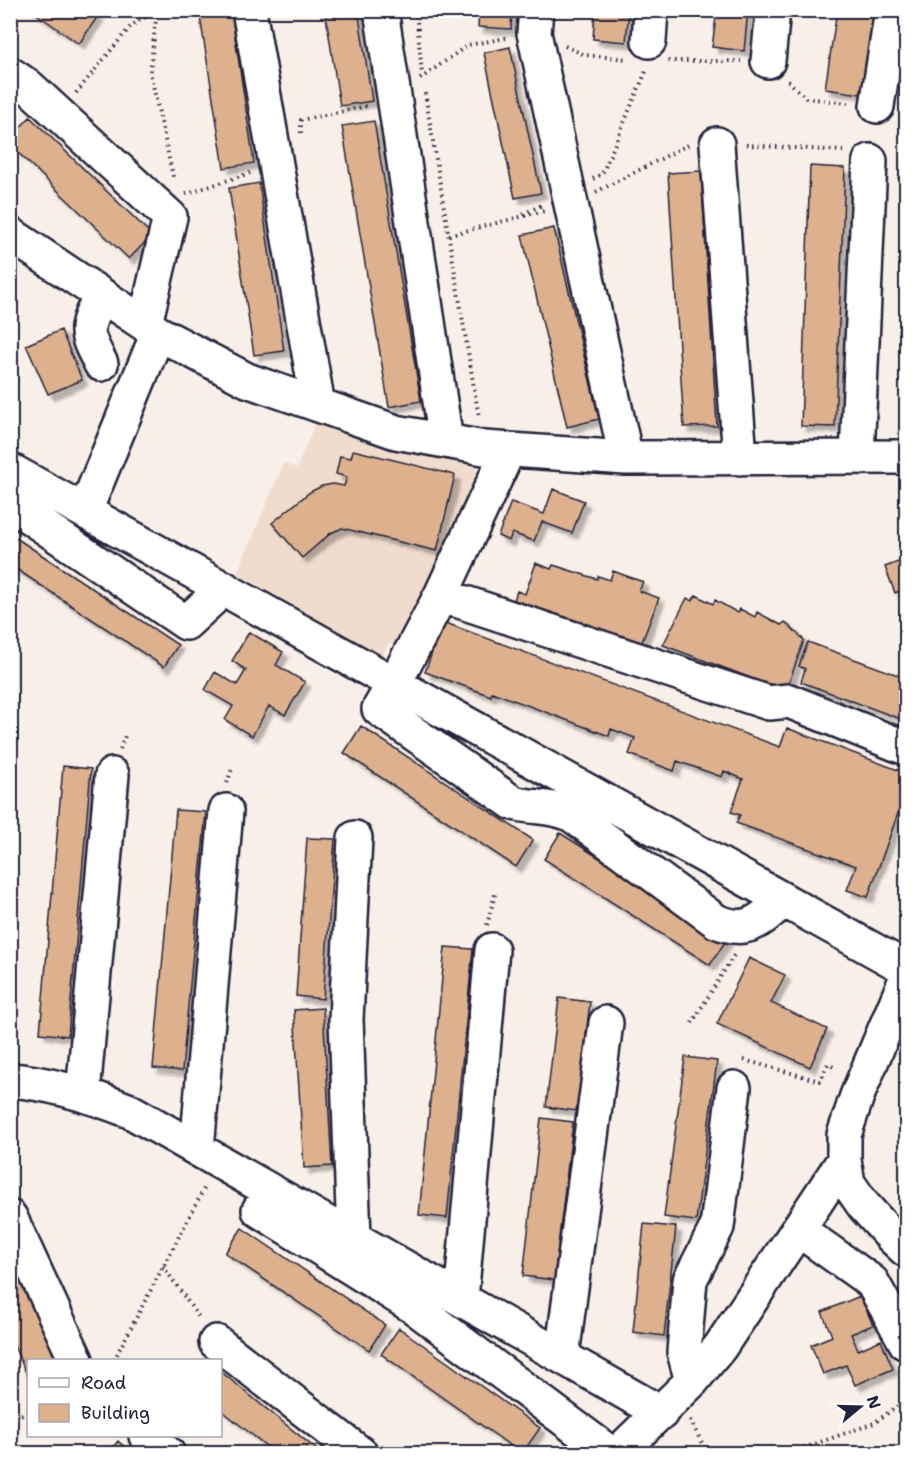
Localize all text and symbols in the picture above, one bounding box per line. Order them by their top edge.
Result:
legend [27,1359,222,1437]
text: Road [81,1371,126,1395]
north arrow [830,1377,890,1437]
text: N [862,1393,886,1412]
text: Building [81,1401,150,1425]

